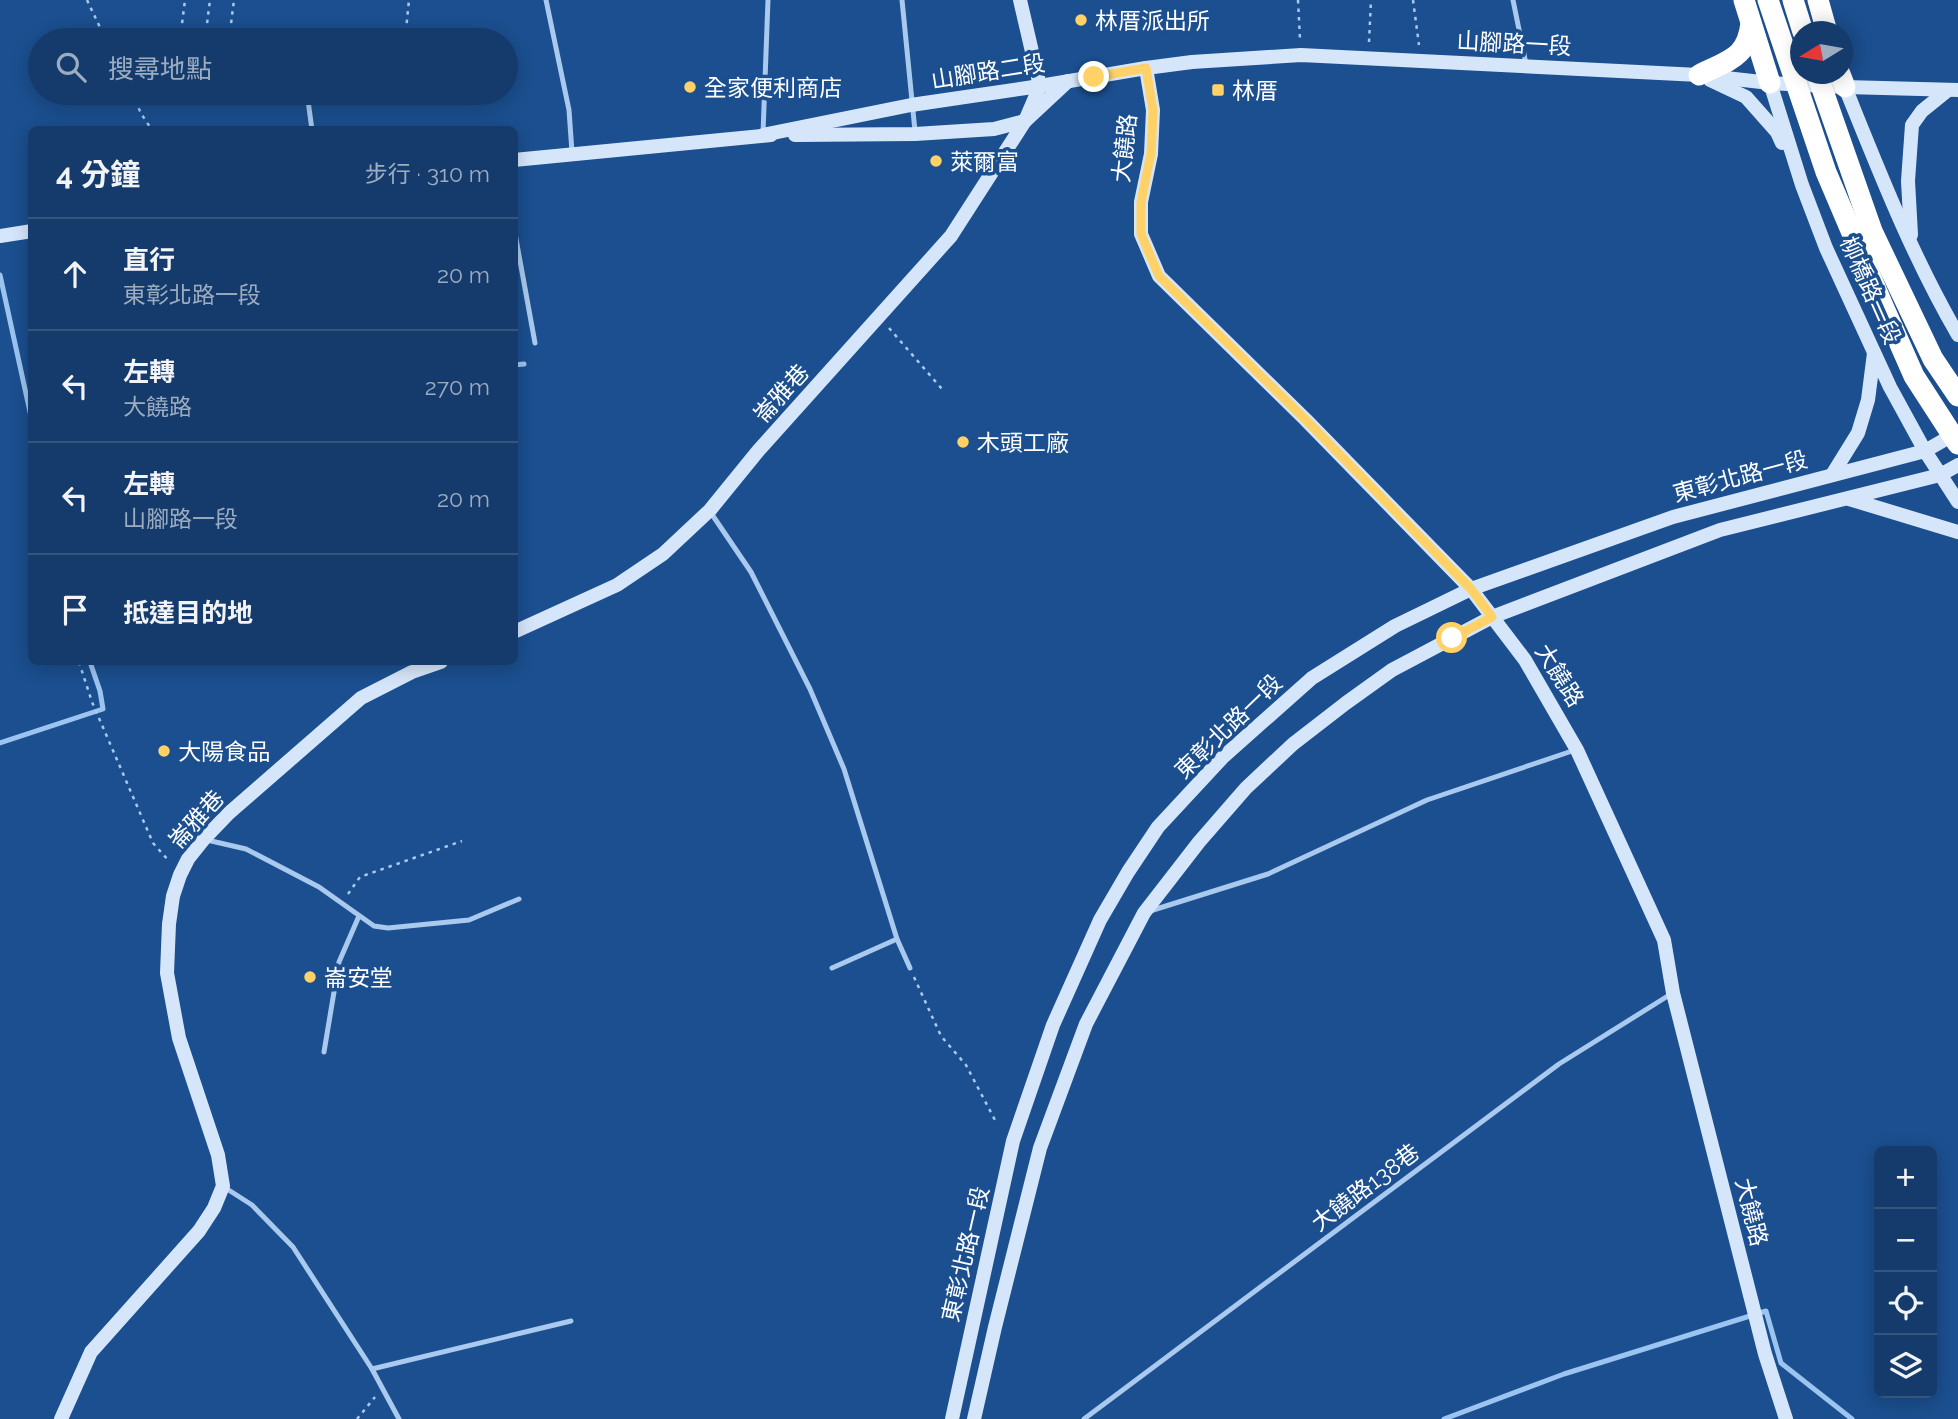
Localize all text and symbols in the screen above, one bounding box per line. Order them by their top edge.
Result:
place label: 林厝派出所 [1095,7,1210,34]
marker: 林厝派出所 [1073,12,1089,28]
north arrow [1790,21,1853,84]
street label: 山腳路一段 [1456,27,1572,59]
search box [28,28,518,105]
icon: search [52,48,90,86]
street label: 山腳路二段 [929,49,1047,93]
text: 搜尋地點 [108,54,212,84]
route end [1078,61,1109,92]
place label: 全家便利商店 [704,74,842,101]
place label: 林厝 [1232,77,1278,104]
marker: 全家便利商店 [682,79,698,95]
marker: 林厝 [1210,82,1226,98]
street label: 大饒路 [1107,112,1141,184]
place label: 萊爾富 [950,148,1019,175]
marker: 萊爾富 [928,153,944,169]
text: 4 分鐘 [56,157,140,192]
text: 步行 · 310 m [365,160,490,187]
street label: 柳橋路一段 [1835,232,1907,348]
text: 直行 [123,245,175,275]
icon: ahead [56,255,94,293]
text: 20 m [437,261,490,288]
text: 東彰北路一段 [123,281,261,308]
text: 左轉 [123,357,175,387]
street label: 崙雅巷 [748,358,814,428]
icon: left [56,367,94,405]
text: 270 m [425,373,490,400]
text: 大饒路 [123,393,192,420]
place label: 木頭工廠 [977,429,1069,456]
marker: 木頭工廠 [955,434,971,450]
street label: 東彰北路一段 [1670,445,1810,507]
text: 左轉 [123,469,175,499]
icon: left [56,479,94,517]
text: 20 m [437,485,490,512]
text: 山腳路一段 [123,505,238,532]
icon: arrive [56,591,94,629]
text: 抵達目的地 [123,598,253,628]
route start [1436,622,1467,653]
street label: 大饒路 [1530,639,1590,711]
street label: 東彰北路一段 [1169,668,1287,784]
place label: 大陽食品 [178,738,270,765]
marker: 大陽食品 [156,743,172,759]
street label: 崙雅巷 [163,784,229,854]
place label: 崙安堂 [324,964,393,991]
marker: 崙安堂 [302,969,318,985]
street label: 大饒路138巷 [1306,1138,1424,1236]
map controls [1874,1146,1937,1398]
button: + [1874,1146,1937,1209]
street label: 大饒路 [1731,1175,1773,1249]
street label: 東彰北路一段 [936,1184,994,1324]
button: − [1874,1209,1937,1272]
button: locate [1874,1272,1937,1335]
button: layers [1874,1335,1937,1398]

